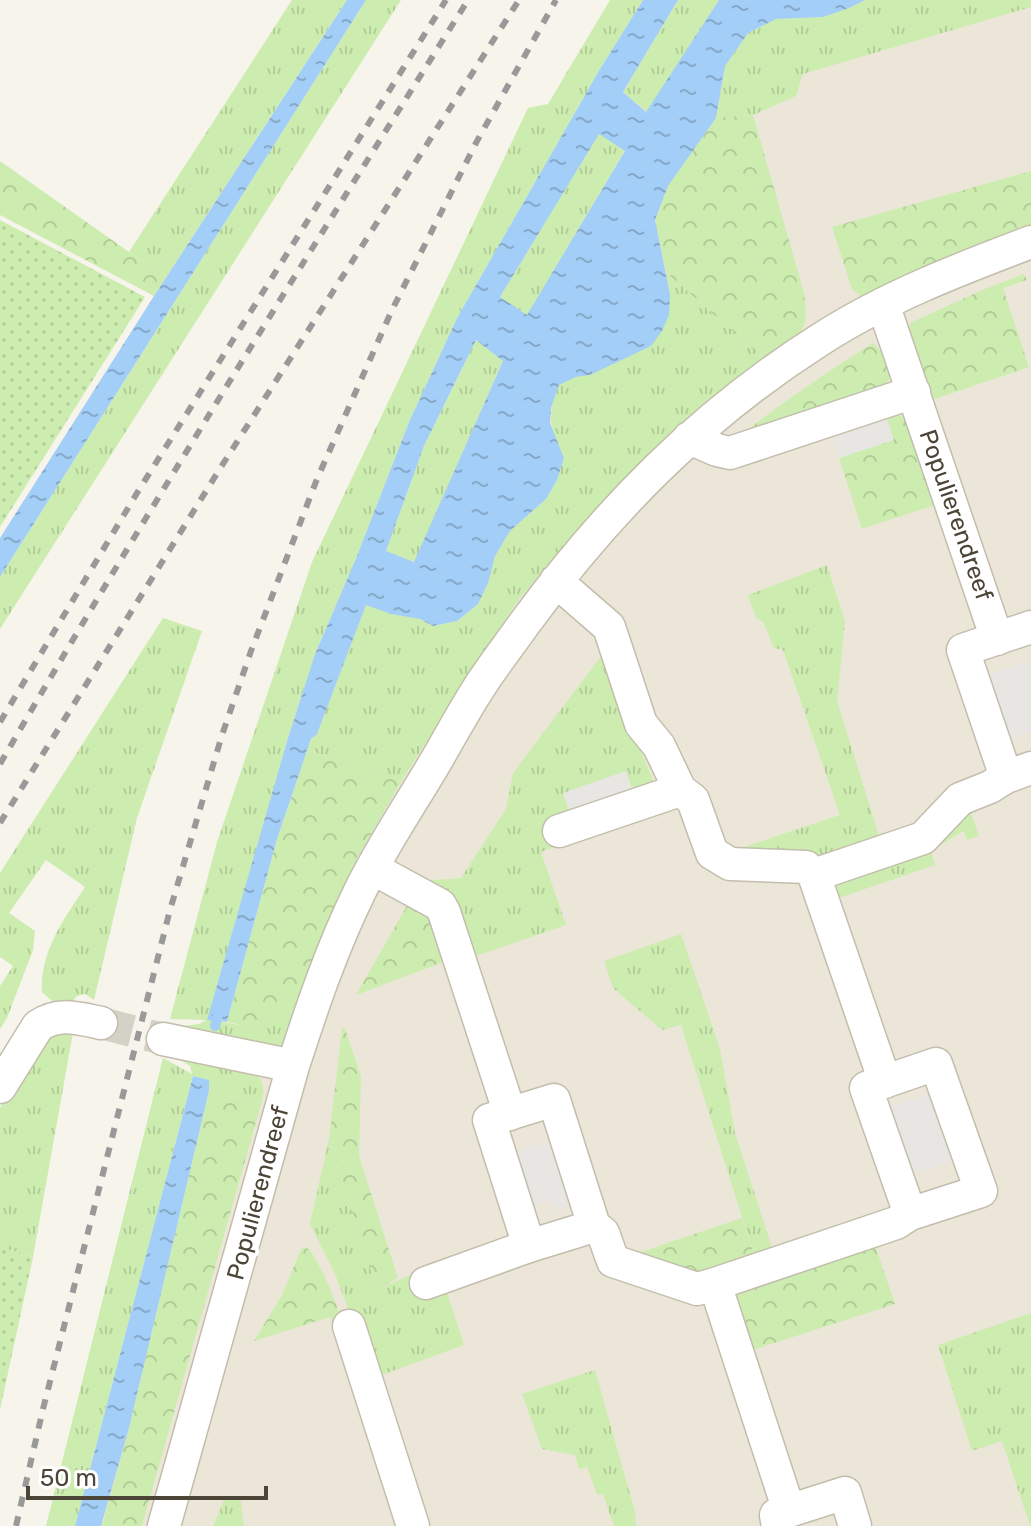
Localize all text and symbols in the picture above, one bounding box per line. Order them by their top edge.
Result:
street label: Populierendreef [914,426,999,605]
street label: Populierendreef [221,1102,295,1283]
scale bar [28,1450,266,1500]
text: 50 m [40,1464,97,1492]

